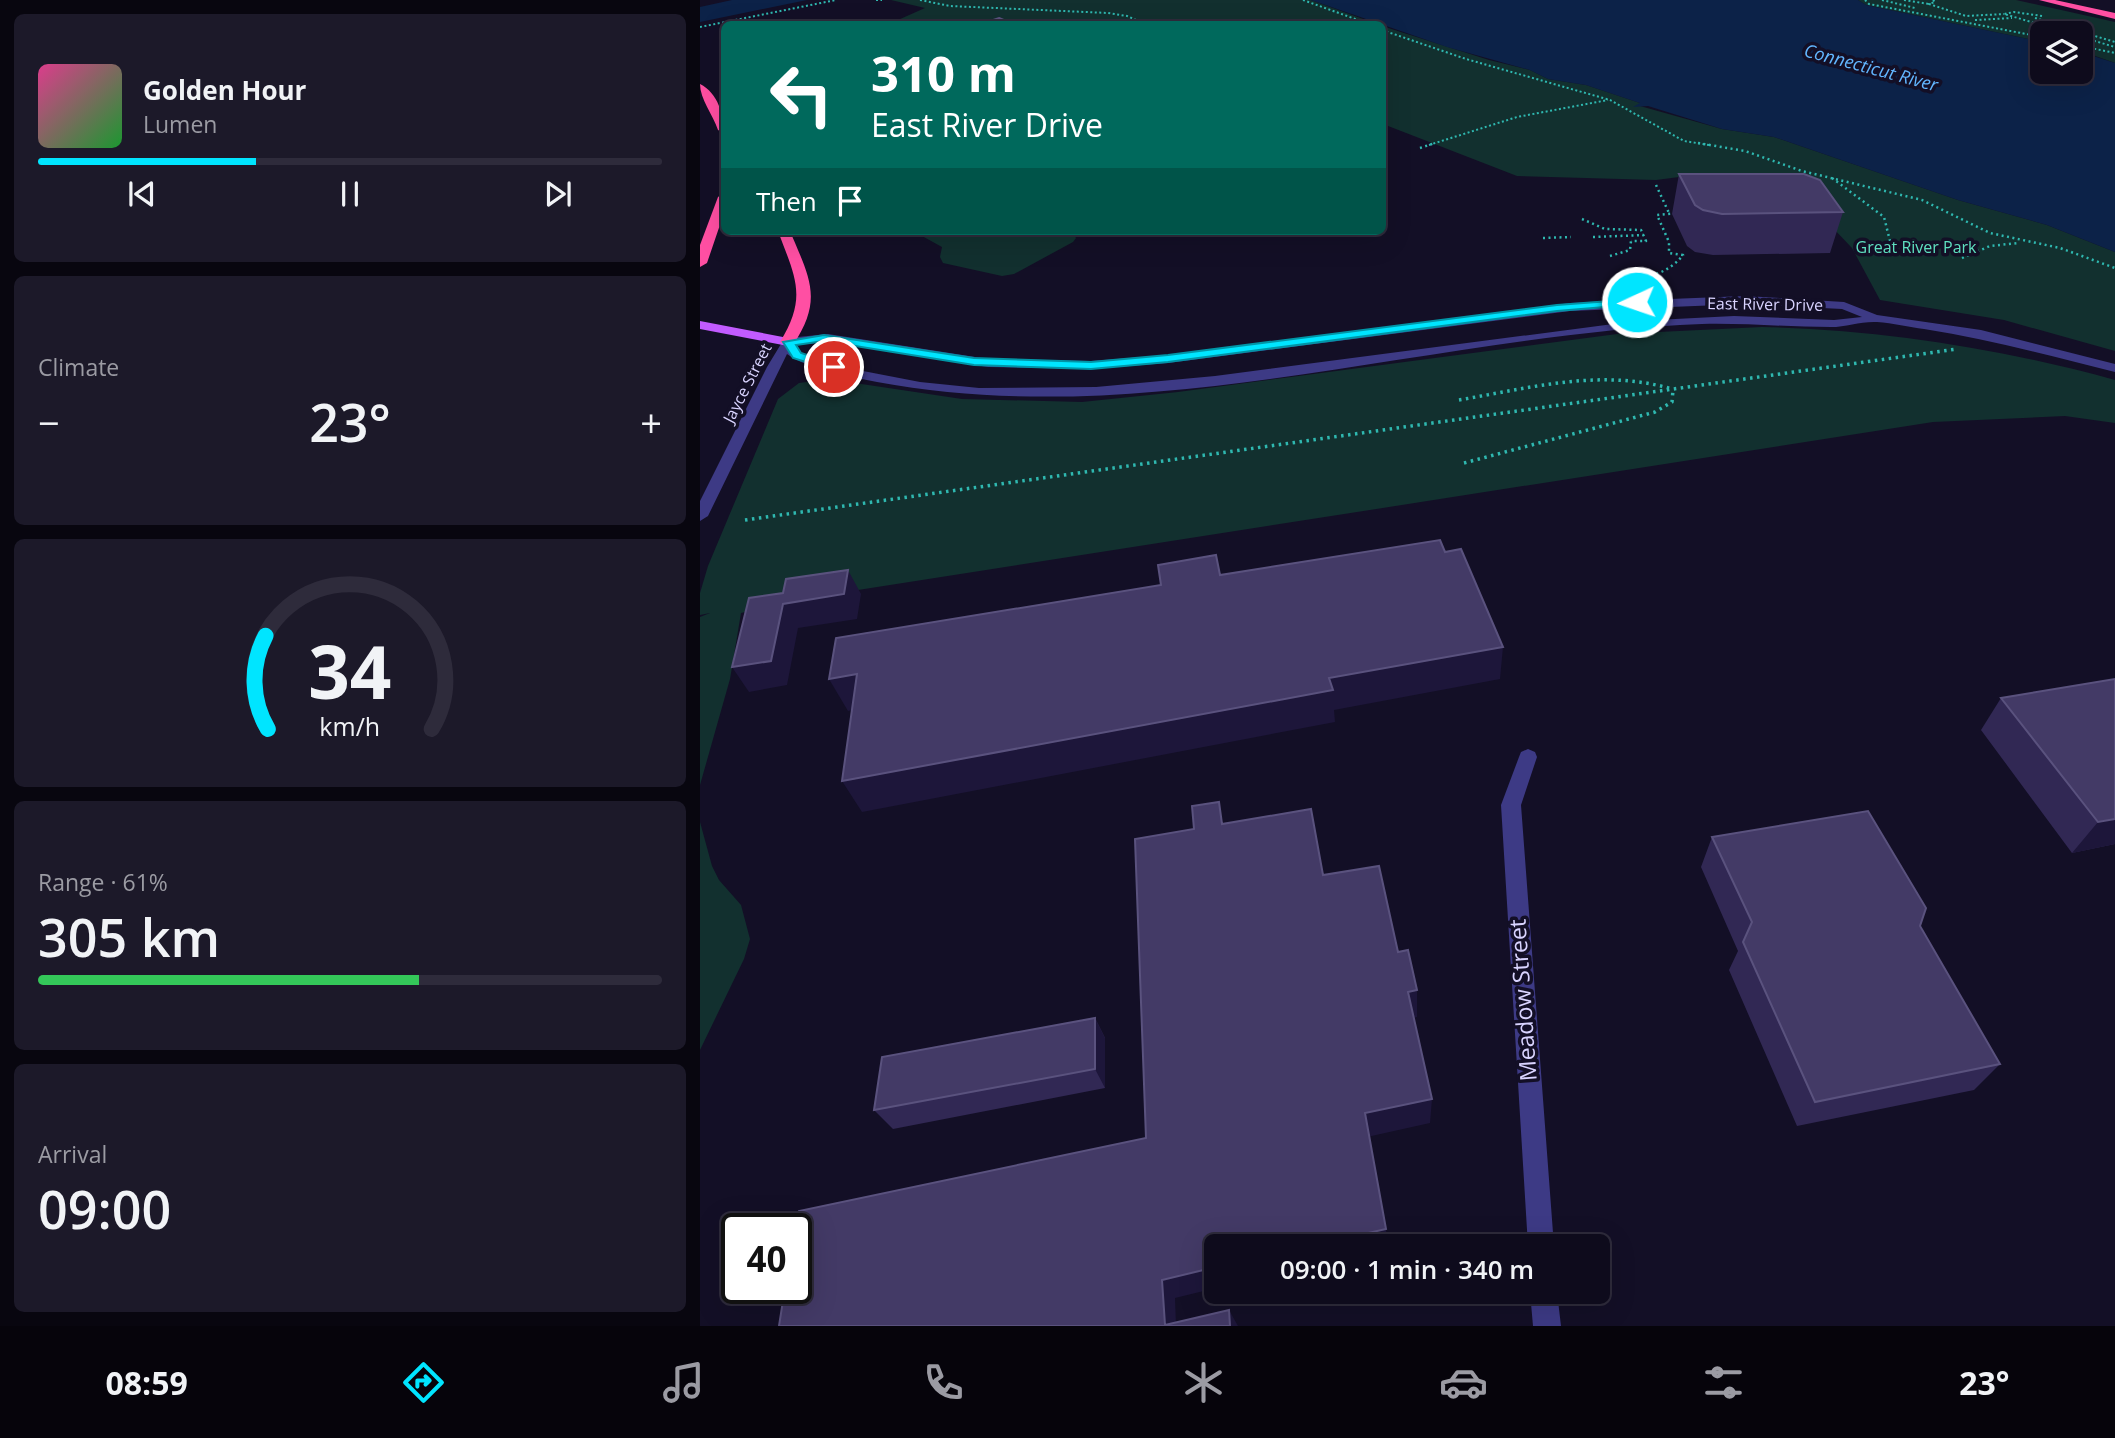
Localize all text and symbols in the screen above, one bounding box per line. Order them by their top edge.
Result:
map controls [2030,21,2093,84]
button: layers [2030,21,2093,84]
water label: Connecticut River [1802,38,1942,97]
text: 310 m [871,40,1016,106]
icon: left [756,49,847,140]
text: Golden Hour [143,72,306,108]
text: East River Drive [871,103,1103,146]
text: Lumen [143,108,217,140]
icon: previous [123,175,161,213]
icon: pause [331,175,369,213]
icon: next [539,175,577,213]
icon: arrive [831,182,869,220]
text: Then [756,183,817,219]
park label: Great River Park [1856,236,1977,258]
position arrow [1600,265,1674,339]
street label: East River Drive [1707,292,1823,316]
pin [804,337,864,397]
street label: Jayce Street [717,339,777,428]
icon: arrive [815,348,853,386]
text: Climate [38,351,119,383]
text: 23° [309,386,391,457]
text: − [38,396,60,448]
text: + [640,396,662,448]
text: 34 [308,621,392,720]
text: km/h [320,709,380,743]
text: Range · 61% [38,866,168,898]
text: 305 km [38,901,220,972]
street label: Meadow Street [1500,918,1544,1082]
text: Arrival [38,1138,107,1170]
text: 09:00 [38,1173,171,1244]
speed limit sign: 40 [721,1213,812,1304]
text: 09:00 · 1 min · 340 m [1280,1251,1534,1287]
icon: directions [399,1358,448,1407]
icon: music [659,1358,708,1407]
icon: phone [919,1358,968,1407]
icon: climate [1179,1358,1228,1407]
icon: car [1439,1358,1488,1407]
icon: filters [1699,1358,1748,1407]
text: 08:59 [106,1361,188,1404]
text: 23° [1959,1361,2009,1404]

